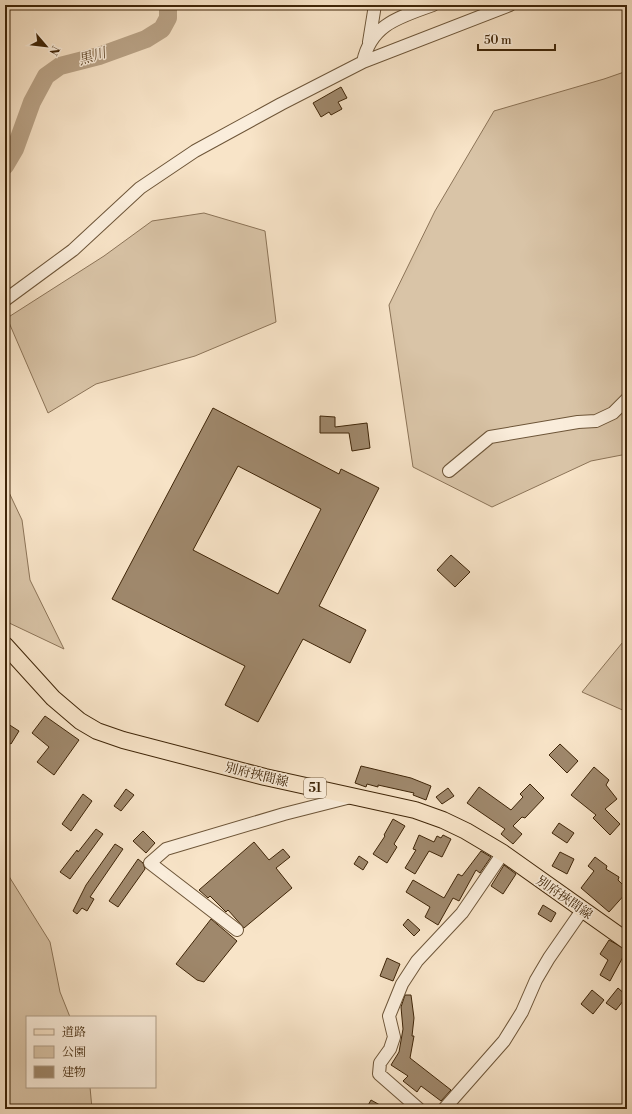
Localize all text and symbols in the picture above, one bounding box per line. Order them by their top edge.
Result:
north arrow [26,26,66,66]
scale bar [478,26,555,52]
text: 50 m [484,33,512,48]
text: N [46,43,62,58]
water label: 黒川 [76,44,110,70]
street label: 別府挾間線 [223,759,290,791]
road number: 51 [304,778,326,798]
street label: 別府挾間線 [533,873,596,923]
legend [26,1016,156,1088]
text: 道路 [62,1025,86,1040]
text: 公園 [62,1045,86,1060]
text: 建物 [62,1065,86,1080]

